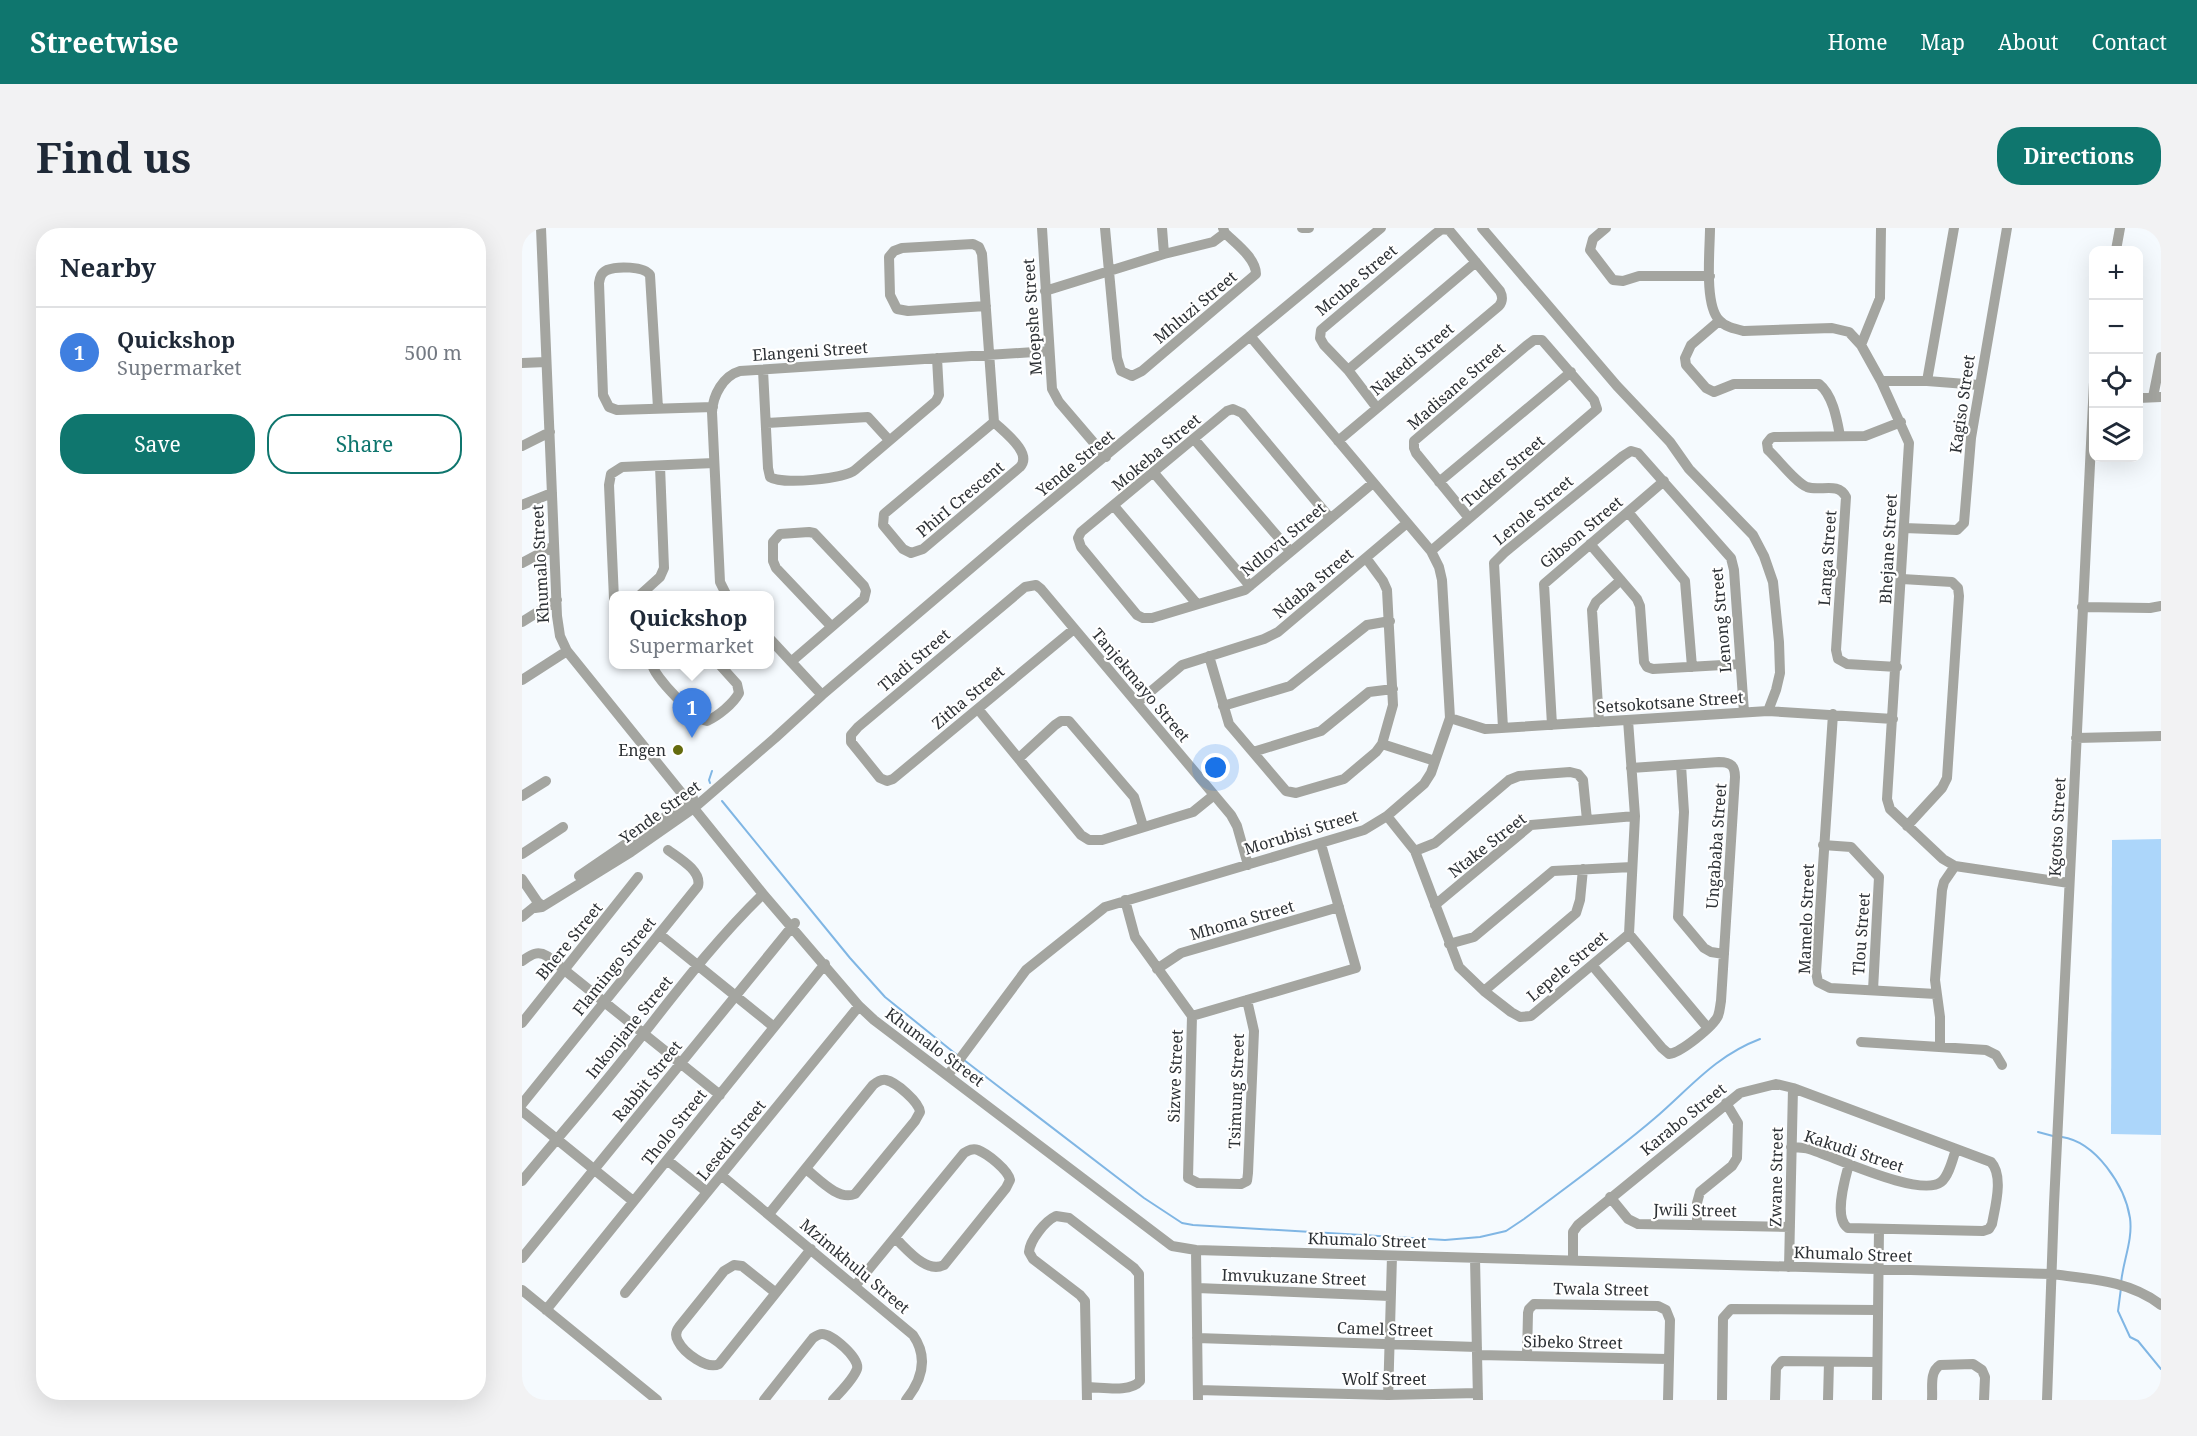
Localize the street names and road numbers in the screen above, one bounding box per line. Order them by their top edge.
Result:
street label: Mcube Street [1311,239,1402,321]
street label: Moepshe Street [1017,257,1047,376]
street label: Mhluzi Street [1149,265,1242,348]
street label: Nakedi Street [1366,317,1459,400]
street label: Elangeni Street [752,336,869,366]
street label: Madisane Street [1402,337,1510,435]
street label: Kagiso Street [1944,353,1980,455]
street label: Mokeba Street [1107,408,1205,496]
street label: Yende Street [1030,424,1119,502]
street label: Tucker Street [1457,430,1549,512]
street label: PhirI Crescent [912,456,1009,542]
street label: Lerole Street [1489,470,1578,550]
street label: Gibson Street [1535,491,1627,573]
street label: Bhejane Street [1874,493,1902,605]
street label: Ndlovu Street [1236,497,1330,581]
street label: Khumalo Street [526,504,554,624]
street label: Langa Street [1813,509,1841,607]
street label: Ndaba Street [1268,543,1358,623]
street label: Lenong Street [1705,566,1737,674]
street label: Tladi Street [873,623,955,697]
street label: Tanjekmayo Street [1087,623,1195,747]
street label: Zitha Street [927,660,1009,734]
street label: Setsokotsane Street [1596,686,1745,718]
street label: Yende Street [614,775,705,849]
street label: Kgotso Street [2043,776,2071,877]
street label: Ungababa Street [1701,782,1731,910]
street label: Morubisi Street [1241,804,1361,860]
street label: Ntake Street [1443,807,1531,882]
street label: Mamelo Street [1793,863,1819,975]
street label: Tlou Street [1847,891,1875,976]
street label: Mhoma Street [1187,895,1297,945]
street label: Bhere Street [531,897,607,984]
street label: Flamingo Street [568,912,661,1020]
street label: Lepele Street [1522,925,1612,1006]
street label: Inkonjane Street [581,971,678,1083]
street label: Khumalo Street [881,1003,989,1092]
street label: Sizwe Street [1162,1029,1188,1123]
street label: Tsimung Street [1223,1033,1249,1149]
street label: Rabbit Street [607,1035,687,1126]
street label: Karabo Street [1636,1077,1731,1160]
street label: Tholo Street [636,1084,712,1170]
street label: Lesedi Street [692,1095,771,1185]
street label: Kakudi Street [1801,1125,1907,1178]
street label: Zwane Street [1764,1126,1788,1227]
street label: Jwili Street [1652,1198,1737,1222]
street label: Mzimkhulu Street [795,1214,915,1319]
street label: Khumalo Street [1307,1227,1427,1253]
street label: Khumalo Street [1793,1241,1913,1267]
street label: Imvukuzane Street [1221,1263,1367,1291]
street label: Twala Street [1553,1277,1649,1301]
street label: Camel Street [1337,1316,1434,1342]
street label: Sibeko Street [1523,1330,1623,1354]
street label: Wolf Street [1342,1368,1427,1390]

